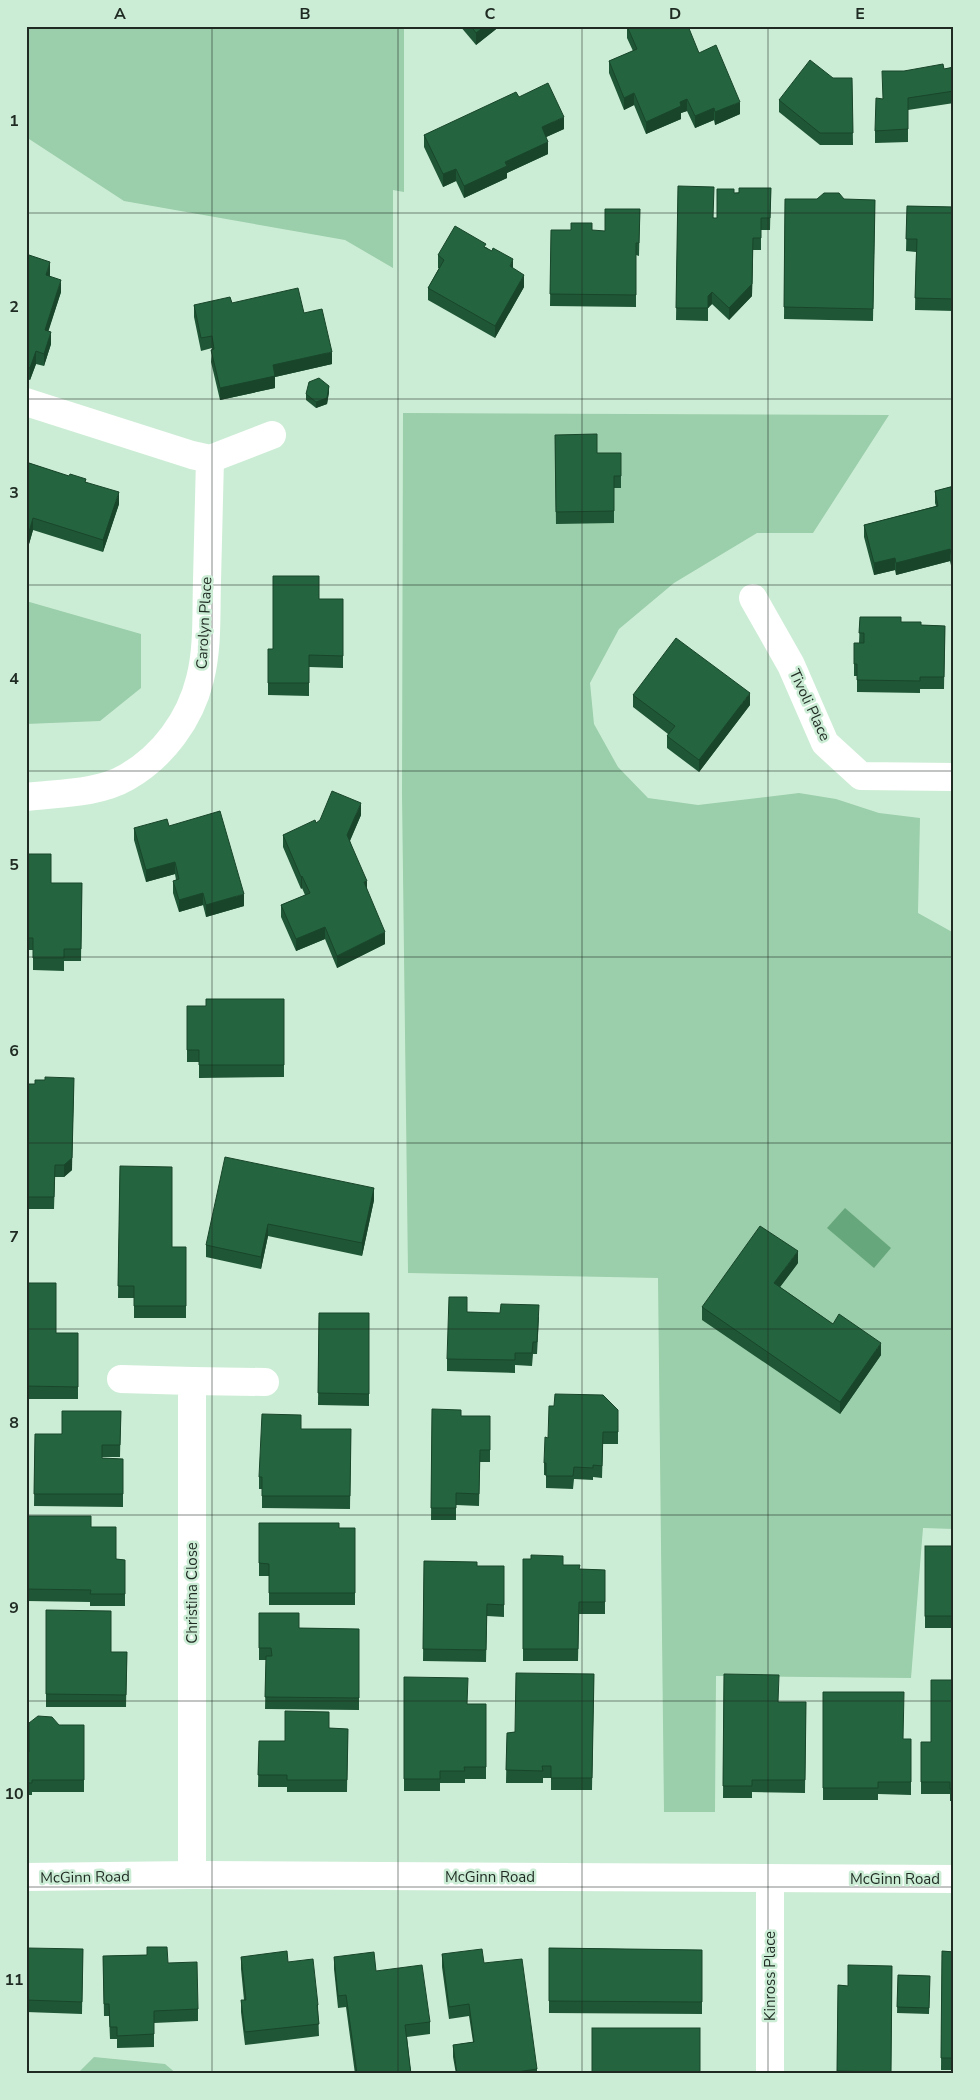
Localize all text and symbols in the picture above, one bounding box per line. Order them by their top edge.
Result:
text: A [114,3,126,25]
text: B [299,3,311,25]
text: C [485,3,496,25]
text: D [669,3,681,25]
text: E [855,3,865,25]
text: 1 [9,110,19,132]
text: 2 [9,296,19,318]
text: 3 [9,482,19,504]
street label: Carolyn Place [192,576,216,670]
street label: Tivoli Place [785,666,835,744]
text: 4 [9,668,19,690]
text: 5 [9,854,19,876]
text: 6 [9,1040,19,1062]
text: 7 [9,1226,19,1248]
text: 8 [9,1412,19,1434]
street label: Christina Close [182,1542,202,1644]
text: 9 [9,1597,19,1619]
text: 10 [4,1783,24,1805]
street label: McGinn Road [40,1866,130,1888]
street label: McGinn Road [445,1867,535,1887]
street label: McGinn Road [850,1869,940,1889]
street label: Kinross Place [760,1931,780,2021]
text: 11 [4,1969,24,1991]

